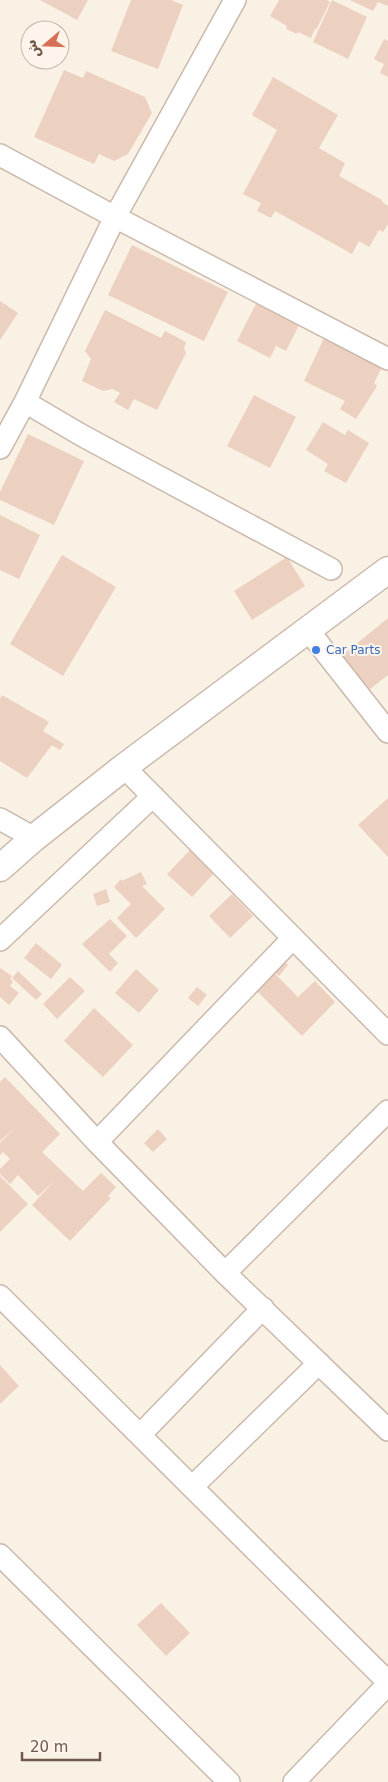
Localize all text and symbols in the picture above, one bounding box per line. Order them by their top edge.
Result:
north arrow [20,20,70,70]
text: ش [22,37,43,61]
place label: Car Parts [326,643,380,657]
marker: Car Parts [310,644,322,656]
scale bar [22,1730,100,1762]
text: 20 m [30,1738,68,1756]

